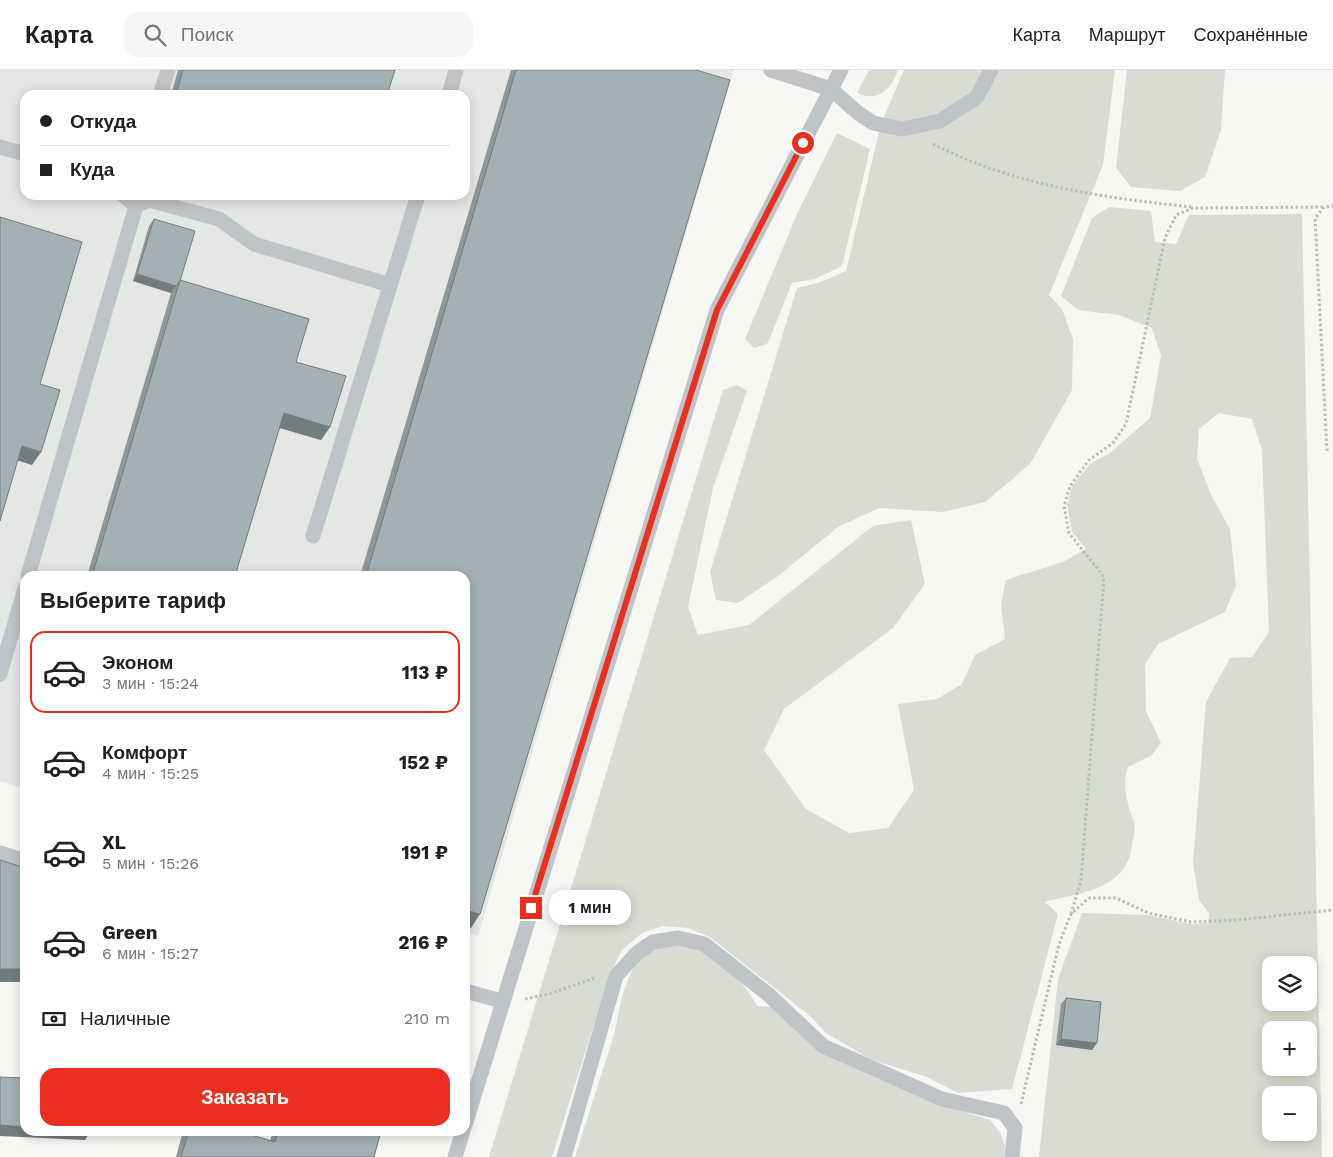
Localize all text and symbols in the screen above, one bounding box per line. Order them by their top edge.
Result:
search box [123,12,473,57]
text: Карта [25,21,93,49]
icon: search [141,21,169,49]
text: Поиск [181,23,233,46]
text: Карта [1013,24,1061,45]
text: Маршрут [1089,24,1165,45]
text: Сохранённые [1193,24,1308,45]
text: Откуда [70,110,136,133]
route start [792,132,814,154]
text: Куда [70,158,114,181]
text: Выберите тариф [40,588,226,613]
icon: car [42,650,87,695]
text: Эконом [102,651,173,674]
text: 113 ₽ [402,661,448,684]
text: 3 мин · 15:24 [102,674,199,693]
icon: car [42,740,87,785]
text: Комфорт [102,741,187,764]
text: 152 ₽ [399,751,448,774]
text: 4 мин · 15:25 [102,764,199,783]
icon: car [42,830,87,875]
text: XL [102,831,126,854]
text: 191 ₽ [401,841,448,864]
text: 5 мин · 15:26 [102,854,199,873]
callout: 1 мин [548,890,631,926]
route end [520,897,542,919]
text: 1 мин [569,898,611,917]
icon: car [42,920,87,965]
text: Green [102,921,158,944]
text: 216 ₽ [398,931,448,954]
text: 6 мин · 15:27 [102,944,198,963]
map controls [1262,956,1317,1141]
button: layers [1262,956,1317,1011]
icon: cash [40,1005,68,1033]
text: Наличные [80,1007,171,1030]
text: 210 m [404,1009,450,1028]
button: + [1262,1021,1317,1076]
button: Заказать [40,1068,450,1126]
button: − [1262,1086,1317,1141]

